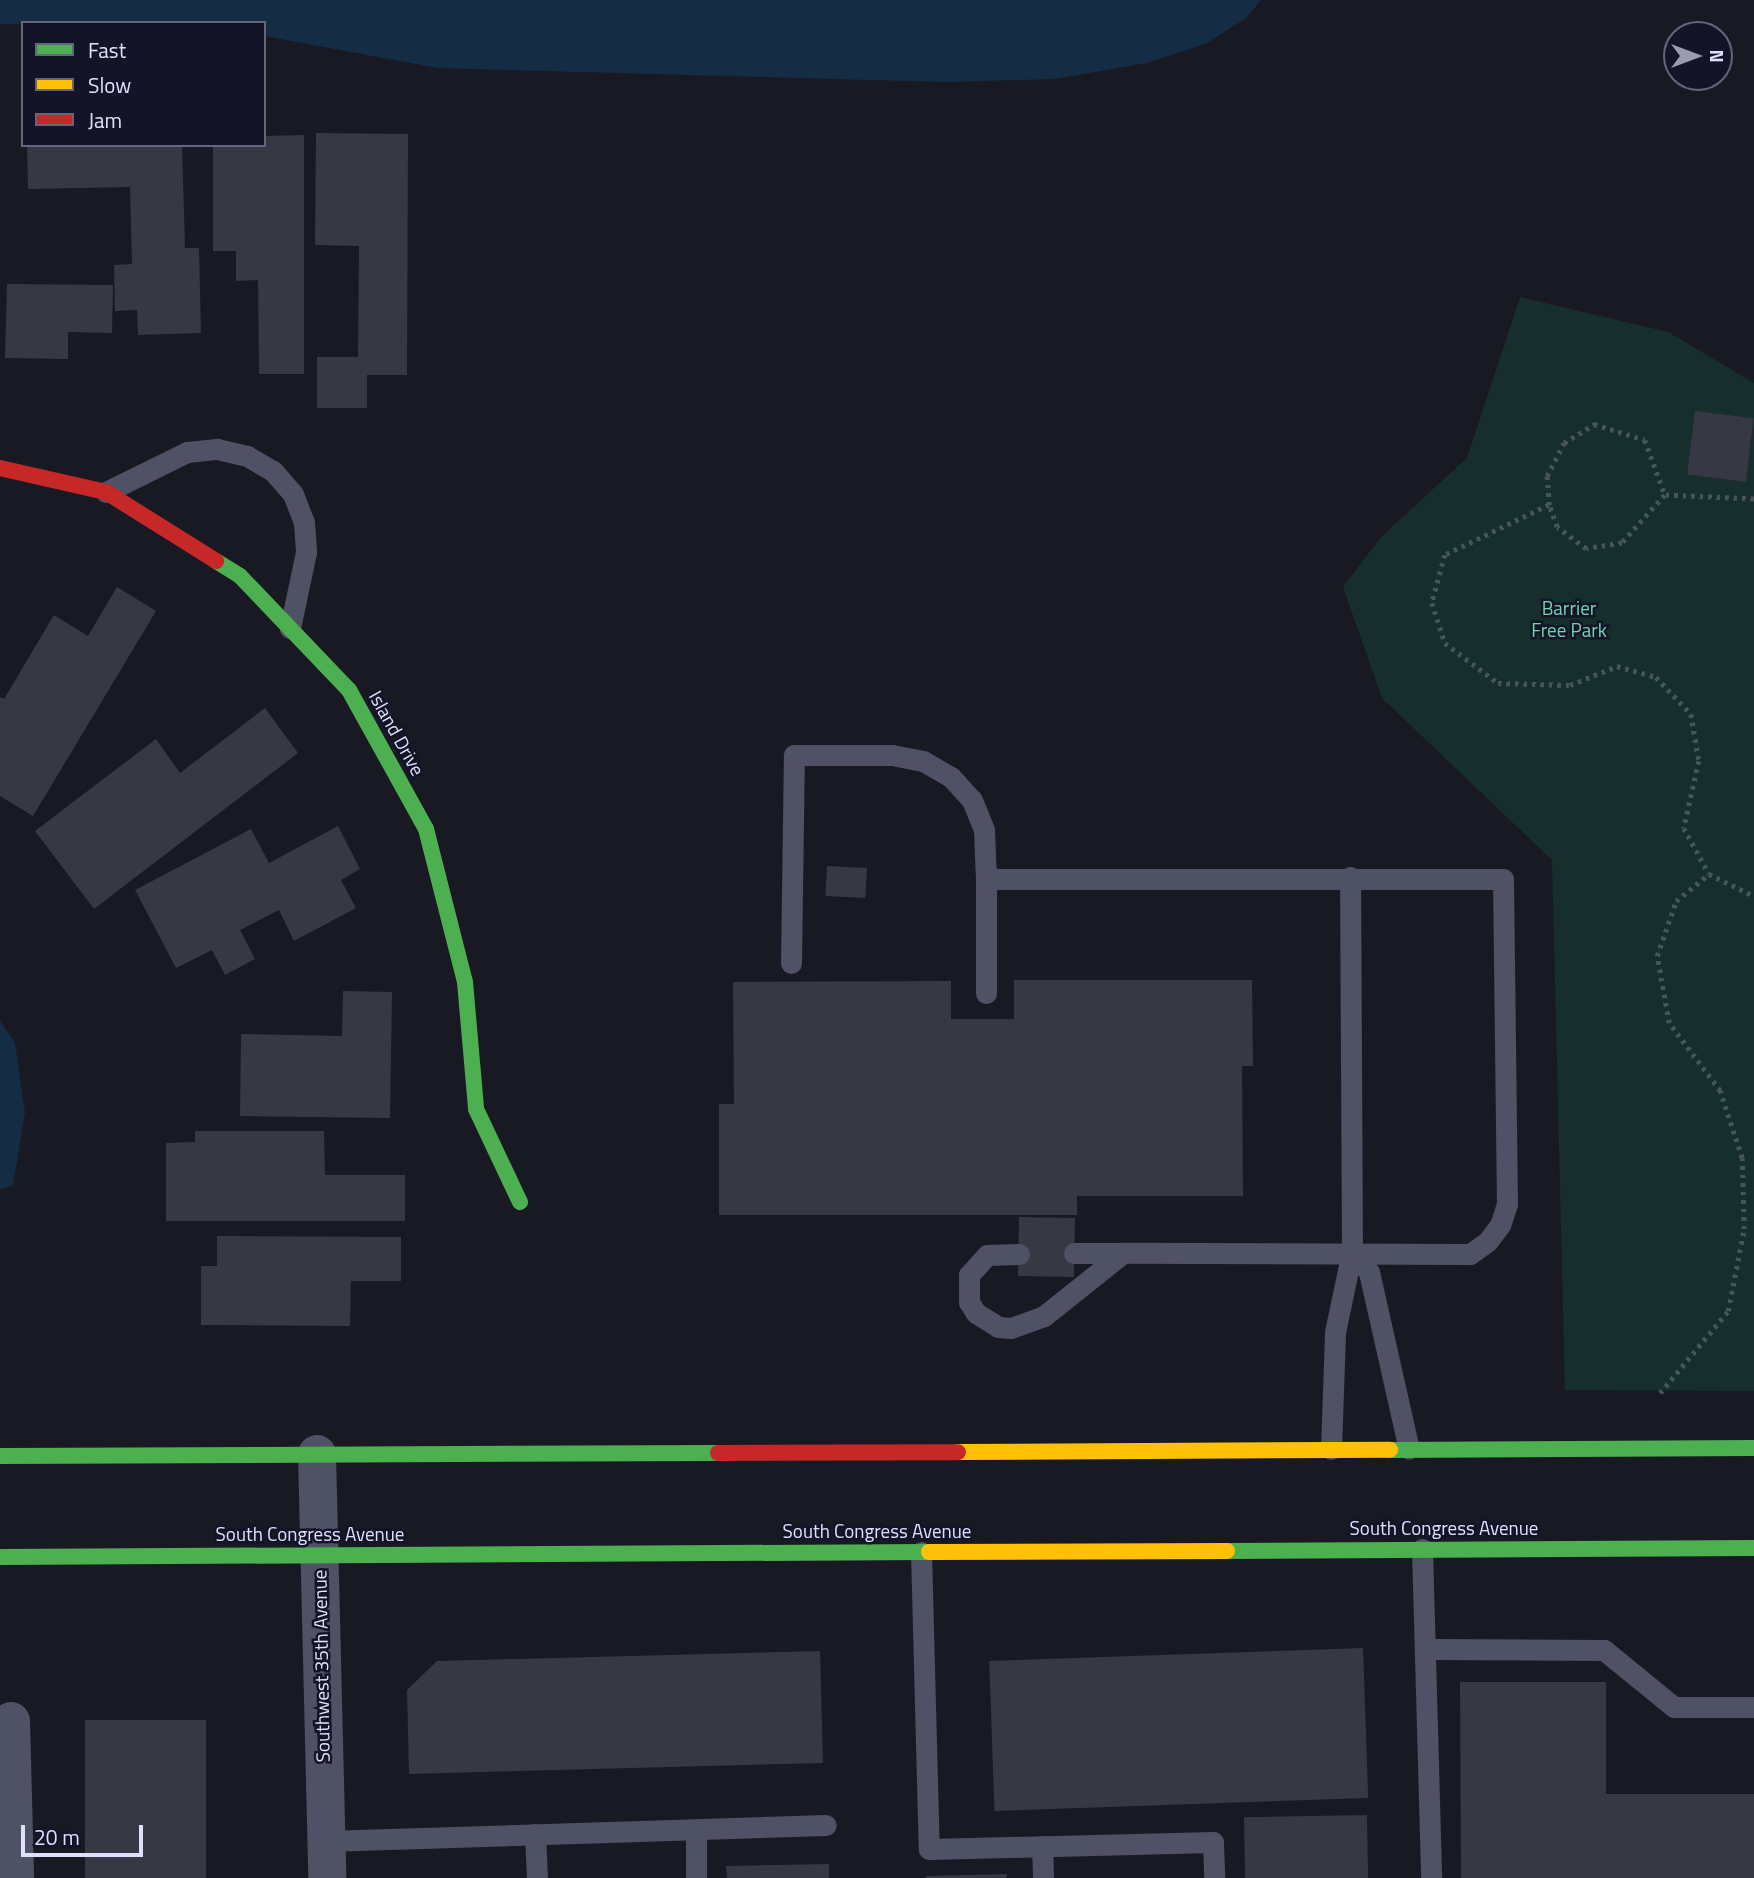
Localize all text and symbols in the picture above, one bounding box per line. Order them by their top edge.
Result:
legend [21,21,266,147]
north arrow [1663,21,1733,91]
text: Fast [88,34,126,66]
text: N [1703,49,1732,63]
text: Slow [88,69,131,101]
text: Jam [88,104,122,136]
park label: Barrier Free Park [1531,597,1607,641]
street label: Island Drive [364,687,430,779]
street label: South Congress Avenue [1350,1517,1538,1539]
street label: South Congress Avenue [783,1520,971,1542]
street label: South Congress Avenue [216,1523,404,1545]
street label: Southwest 35th Avenue [308,1570,334,1762]
scale bar [24,1812,147,1856]
text: 20 m [34,1821,80,1853]

